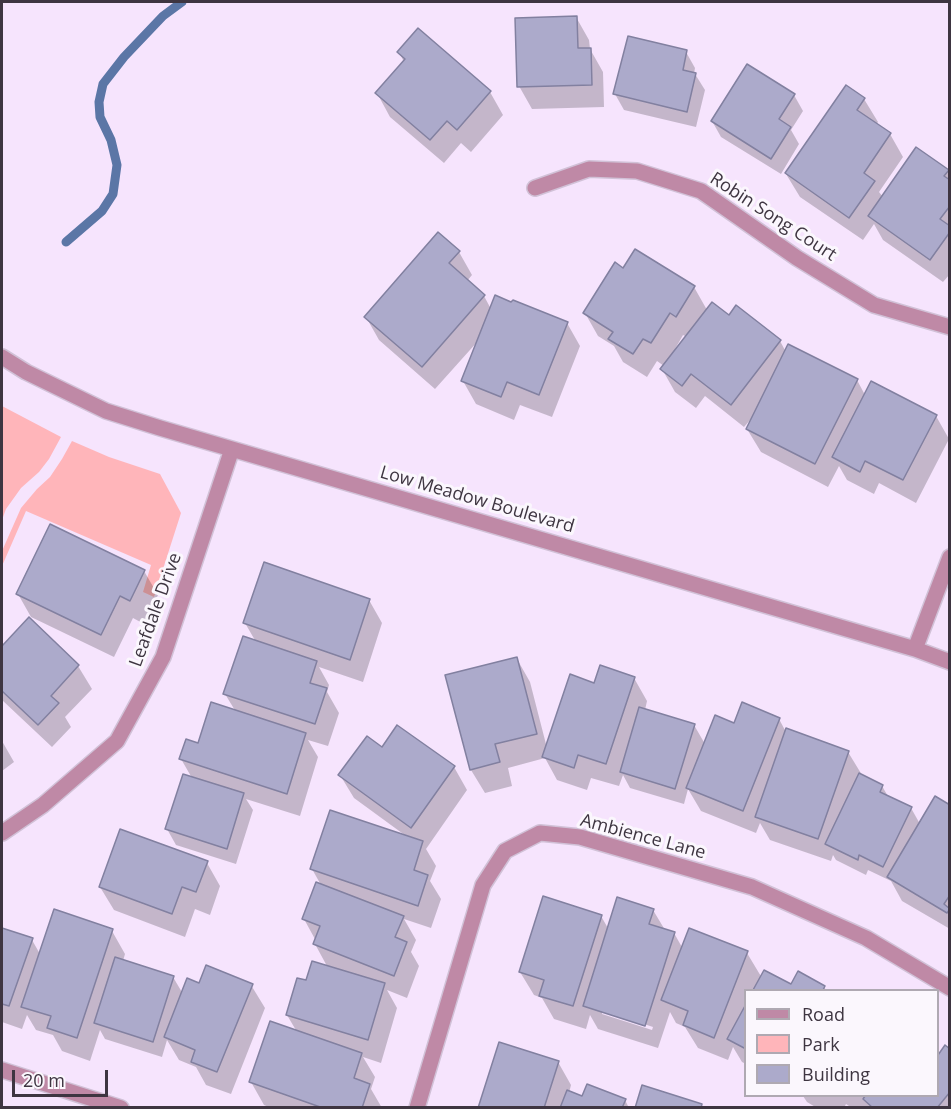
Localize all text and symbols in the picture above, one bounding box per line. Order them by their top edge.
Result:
street label: Robin Song Court [706,168,840,266]
street label: Low Meadow Boulevard [377,462,577,538]
street label: Leafdale Drive [125,550,187,670]
street label: Ambience Lane [578,810,708,864]
legend [744,989,939,1097]
text: Road [802,1002,845,1026]
text: Park [802,1032,840,1056]
scale bar [15,1058,111,1096]
text: Building [802,1062,870,1086]
text: 20 m [23,1068,65,1092]

